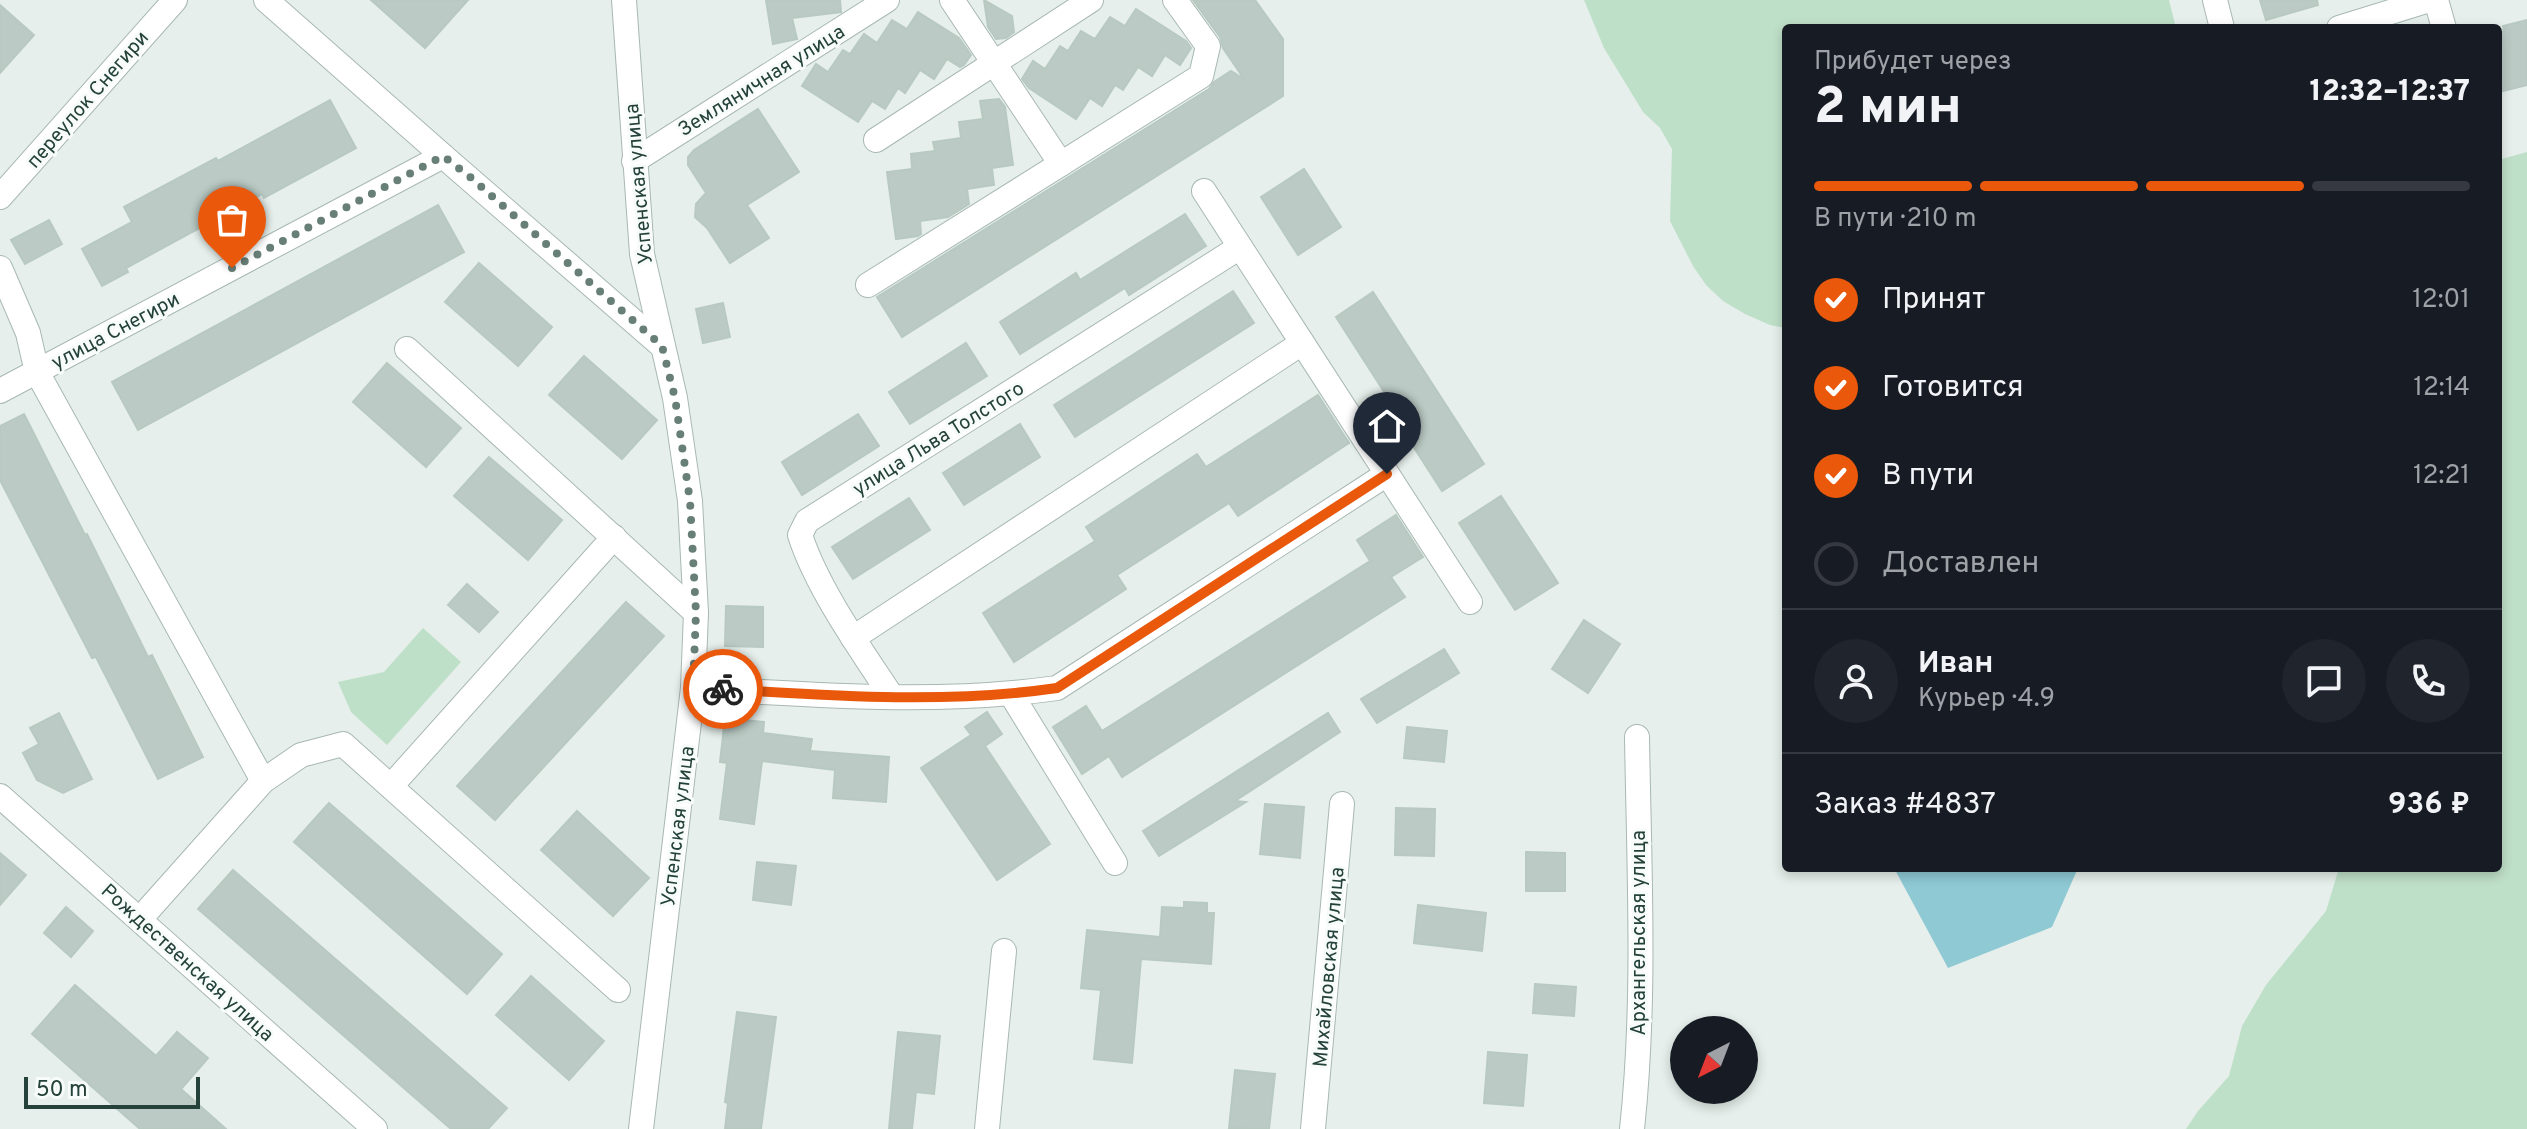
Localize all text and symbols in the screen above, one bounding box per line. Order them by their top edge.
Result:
street label: Земляничная улица [674,20,850,144]
street label: переулок Снегири [22,26,155,175]
text: Прибудет через [1814,46,2012,79]
text: 12:32–12:37 [2310,74,2470,111]
text: 2 мин [1814,76,1962,142]
street label: Успенская улица [620,102,660,265]
pin [198,186,266,268]
icon: bag [210,198,254,242]
text: В пути · 210 m [1814,203,1977,236]
icon: check [1814,278,1858,322]
text: Принят [1882,282,1986,319]
text: 12:01 [2412,284,2470,317]
street label: улица Снегири [47,287,185,376]
icon: check [1814,366,1858,410]
text: Готовится [1882,370,2024,407]
text: 12:14 [2413,372,2470,405]
street label: улица Льва Толстого [848,376,1030,503]
pin [1353,392,1421,474]
icon: home [1365,404,1409,448]
icon: check [1814,454,1858,498]
text: В пути [1882,458,1974,495]
text: 12:21 [2413,460,2470,493]
text: Доставлен [1882,546,2039,583]
button: person [1814,639,1898,723]
button: chat [2282,639,2366,723]
button: phone [2386,639,2470,723]
text: Иван [1918,646,1993,683]
courier [683,649,763,729]
icon: bike [701,667,745,711]
text: Курьер · 4.9 [1918,683,2055,716]
street label: Успенская улица [656,745,702,908]
text: Заказ #4837 [1814,787,1996,824]
text: 936 ₽ [2388,787,2470,824]
street label: Архангельская улица [1627,830,1653,1036]
street label: Михайловская улица [1308,866,1352,1068]
street label: Рождественская улица [95,879,279,1048]
north arrow [1670,1016,1758,1104]
map controls [1670,1016,1758,1104]
scale bar [24,1073,200,1109]
text: 50 m [36,1077,88,1104]

